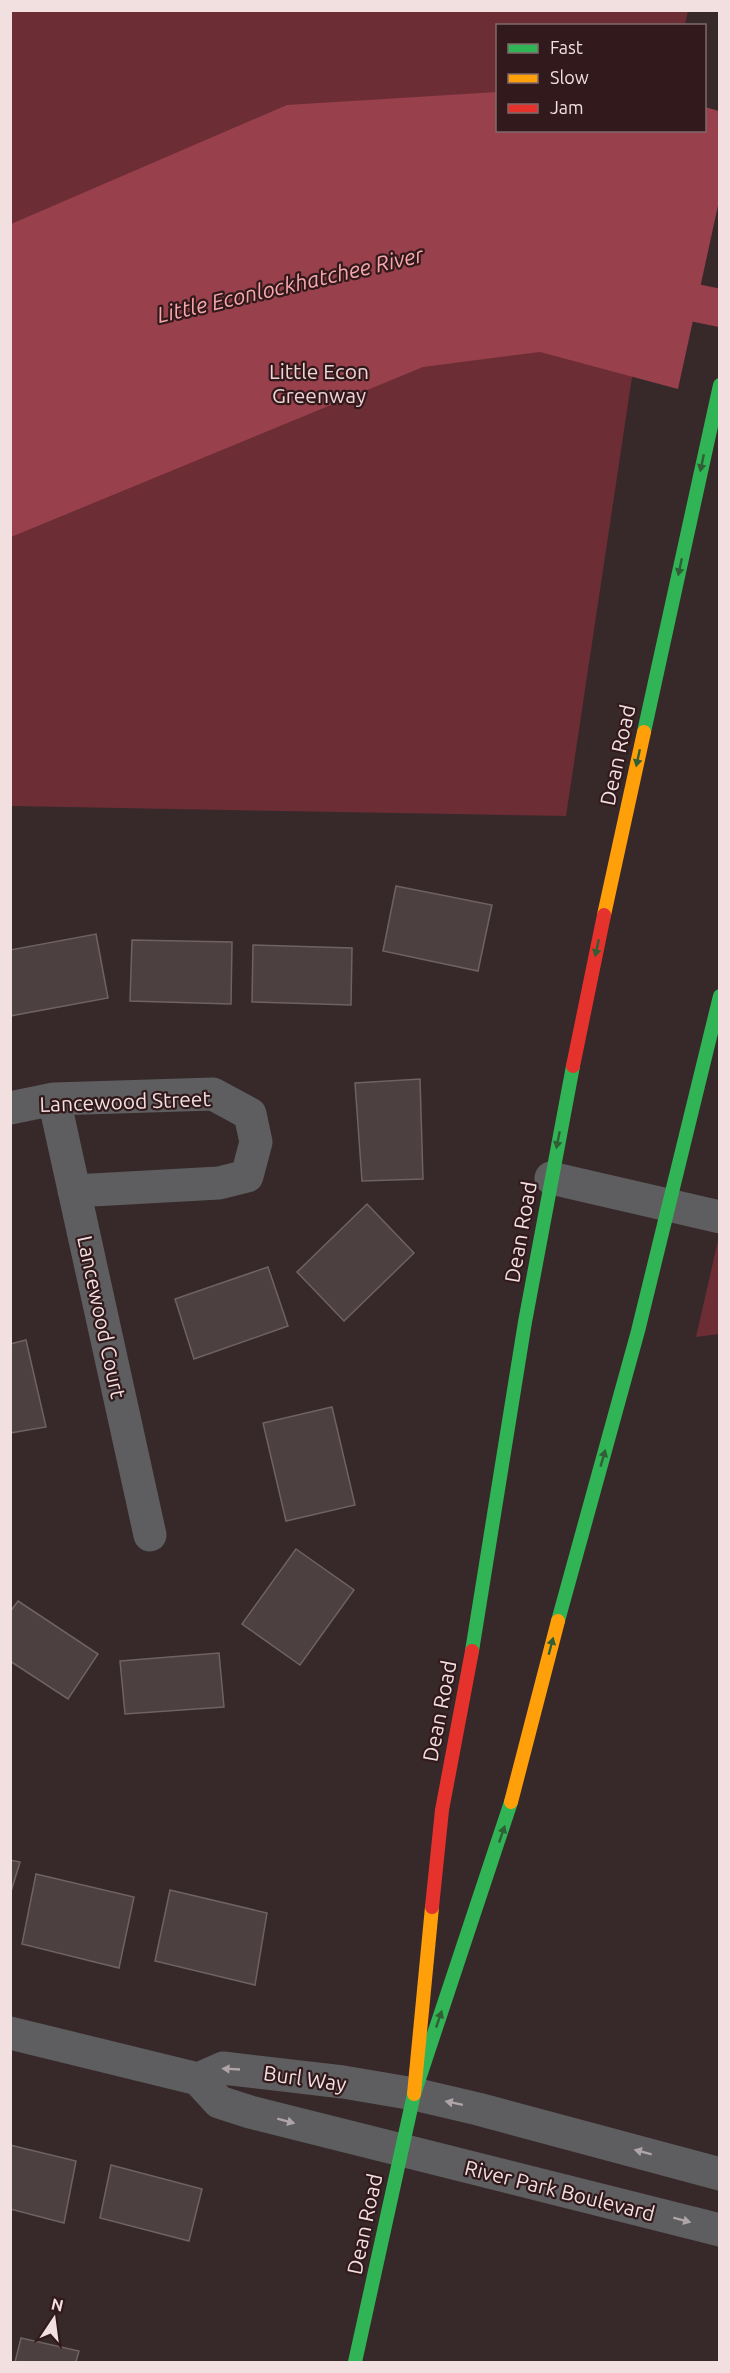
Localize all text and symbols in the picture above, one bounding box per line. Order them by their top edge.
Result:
legend [496,24,706,132]
text: Fast [550,37,583,57]
text: Slow [550,67,589,87]
text: Jam [550,97,584,117]
water label: Little Econlockhatchee River [154,241,426,327]
park label: Little Econ Greenway [269,359,369,407]
one-way arrow [697,454,707,472]
one-way arrow [674,558,684,577]
street label: Dean Road [595,702,639,808]
one-way arrow [633,749,642,768]
one-way arrow [591,939,601,958]
street label: Lancewood Street [39,1086,211,1116]
one-way arrow [553,1130,562,1149]
street label: Dean Road [499,1179,541,1285]
street label: Lancewood Court [73,1233,131,1401]
one-way arrow [598,1449,608,1467]
one-way arrow [547,1637,556,1655]
street label: Dean Road [417,1658,461,1764]
one-way arrow [497,1825,507,1843]
one-way arrow [435,2010,445,2028]
street label: Burl Way [262,2060,348,2096]
one-way arrow [222,2065,241,2074]
one-way arrow [445,2098,463,2108]
one-way arrow [277,2117,295,2126]
one-way arrow [634,2147,652,2157]
street label: River Park Boulevard [462,2155,658,2225]
street label: Dean Road [342,2171,386,2277]
one-way arrow [673,2216,691,2225]
north arrow [24,2289,84,2349]
text: N [50,2294,65,2314]

